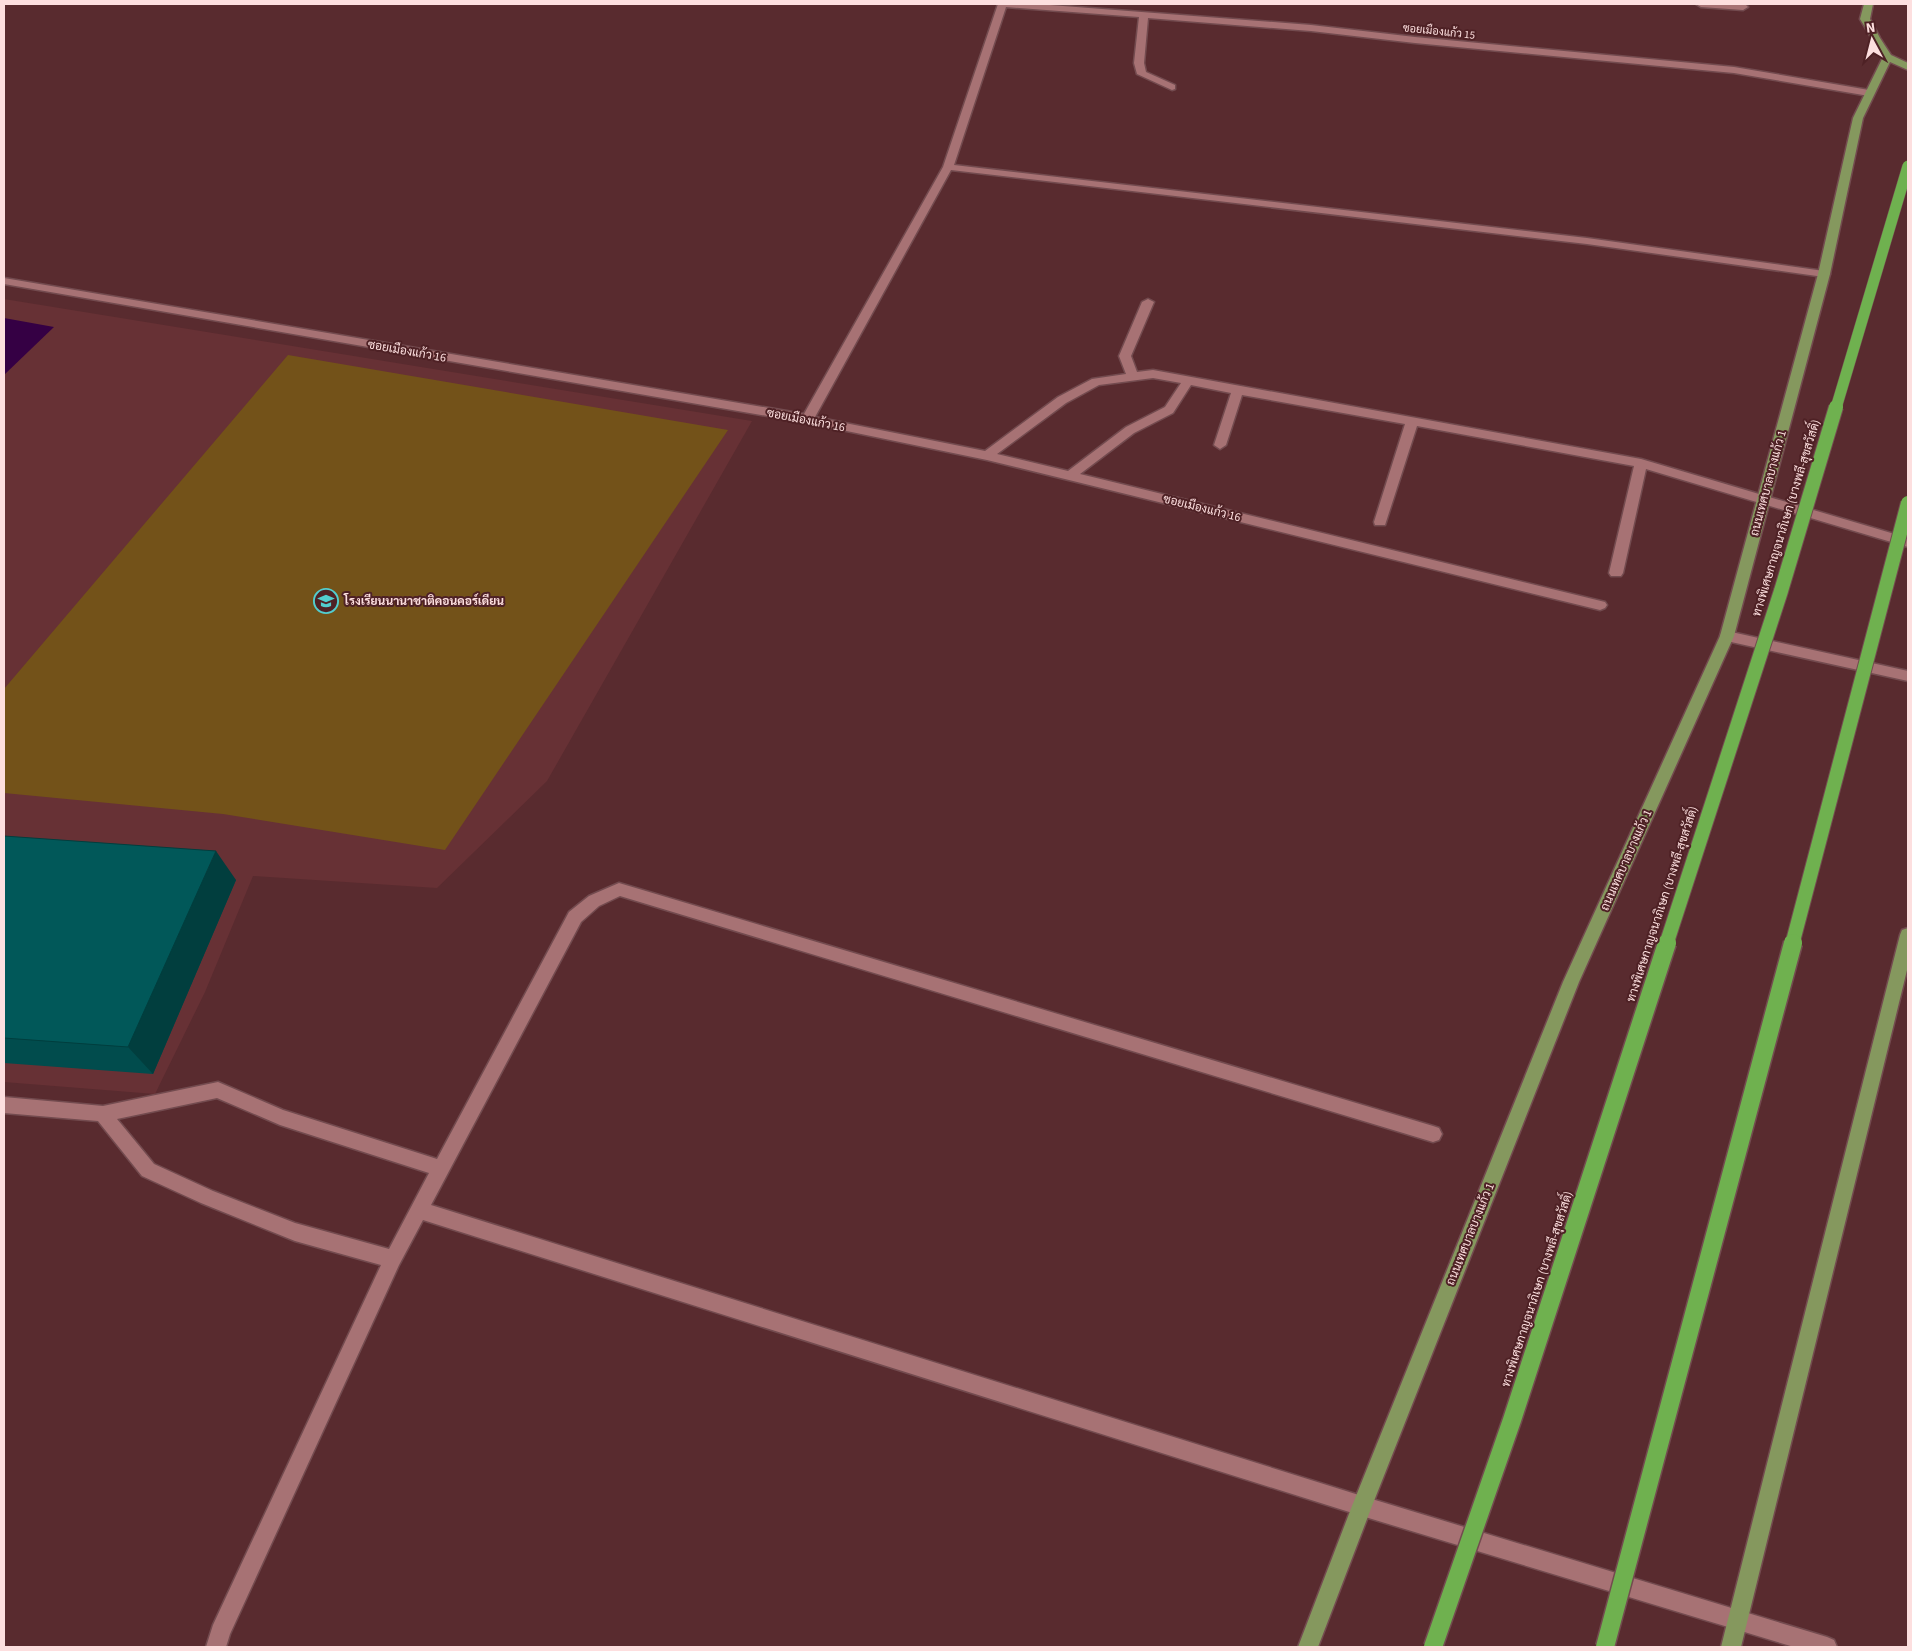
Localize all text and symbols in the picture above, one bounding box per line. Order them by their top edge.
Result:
north arrow [1847,15,1897,65]
text: N [1865,18,1876,39]
street label: ซอยเมืองแก้ว 15 [1402,20,1476,43]
street label: ซอยเมืองแก้ว 16 [366,336,447,367]
street label: ซอยเมืองแก้ว 16 [765,405,846,436]
street label: ทางพิเศษกาญจนาภิเษก (บางพลี-สุขสวัสดิ์) [1745,417,1825,619]
street label: ถนนเทศบาลบางแก้ว 1 [1746,428,1791,538]
street label: ซอยเมืองแก้ว 16 [1161,491,1242,526]
school or university icon: โรงเรียนนานาชาติคอนคอร์เดียน [313,588,339,614]
place label: โรงเรียนนานาชาติคอนคอร์เดียน [343,593,504,610]
street label: ทางพิเศษกาญจนาภิเษก (บางพลี-สุขสวัสดิ์) [1619,803,1702,1004]
street label: ถนนเทศบาลบางแก้ว 1 [1597,807,1656,913]
street label: ถนนเทศบาลบางแก้ว 1 [1442,1180,1499,1288]
street label: ทางพิเศษกาญจนาภิเษก (บางพลี-สุขสวัสดิ์) [1494,1188,1577,1389]

